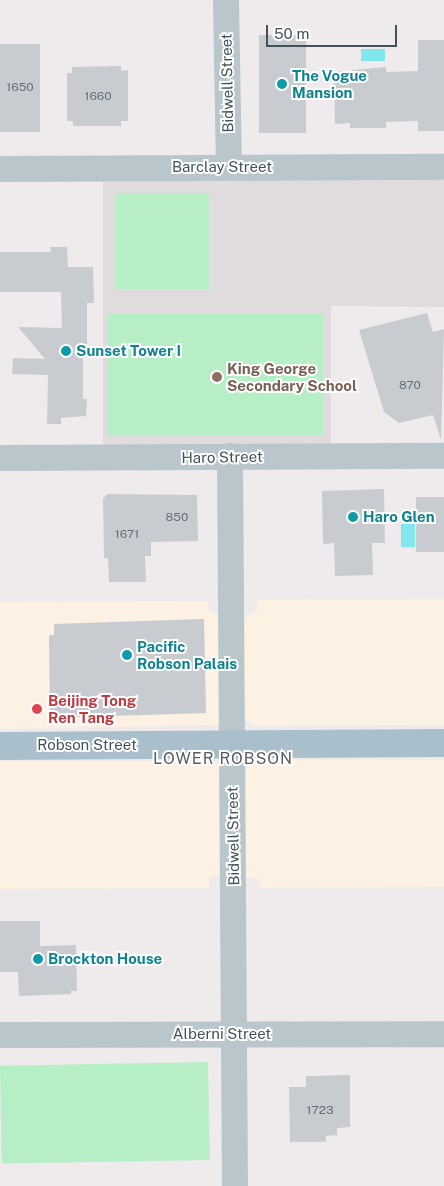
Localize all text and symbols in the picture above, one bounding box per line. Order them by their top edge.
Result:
scale bar [269,15,400,47]
text: 50 m [274,25,309,42]
street label: Bidwell Street [217,33,237,133]
place label: The Vogue Mansion [292,66,367,101]
marker: The Vogue Mansion [276,78,288,90]
house number: 1650 [6,81,34,95]
house number: 1660 [84,90,112,104]
street label: Barclay Street [172,158,272,176]
place label: Sunset Tower I [76,342,181,360]
marker: Sunset Tower I [60,345,72,357]
place label: King George Secondary School [227,359,357,394]
marker: King George Secondary School [211,371,223,383]
house number: 870 [399,379,421,393]
street label: Haro Street [181,447,263,467]
place label: Haro Glen [363,508,435,526]
house number: 850 [166,511,188,525]
marker: Haro Glen [347,511,359,523]
house number: 1671 [115,528,139,542]
place label: Pacific Robson Palais [137,637,237,672]
marker: Pacific Robson Palais [121,649,133,661]
place label: Beijing Tong Ren Tang [48,691,136,726]
marker: Beijing Tong Ren Tang [30,702,44,716]
street label: Robson Street [37,736,137,754]
district label: LOWER ROBSON [152,749,294,769]
street label: Bidwell Street [223,786,243,886]
place label: Brockton House [48,950,162,968]
marker: Brockton House [32,953,44,965]
street label: Alberni Street [173,1025,271,1043]
house number: 1723 [307,1104,333,1118]

